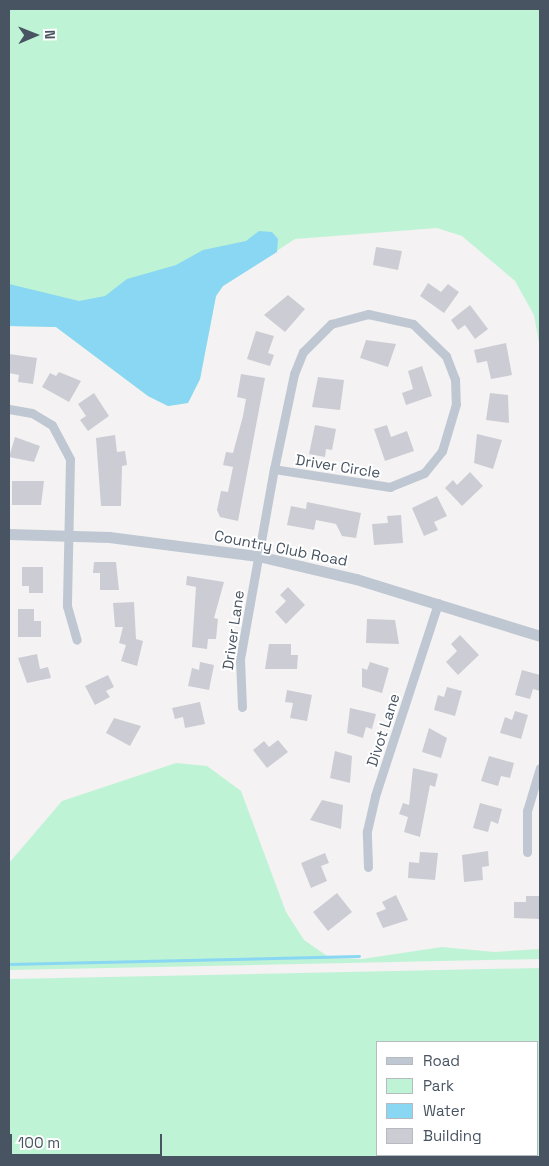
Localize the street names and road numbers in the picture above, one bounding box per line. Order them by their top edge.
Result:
street label: Driver Circle [294,450,382,482]
street label: Country Club Road [213,526,349,570]
street label: Driver Lane [218,589,248,671]
street label: Divot Lane [363,691,403,769]

